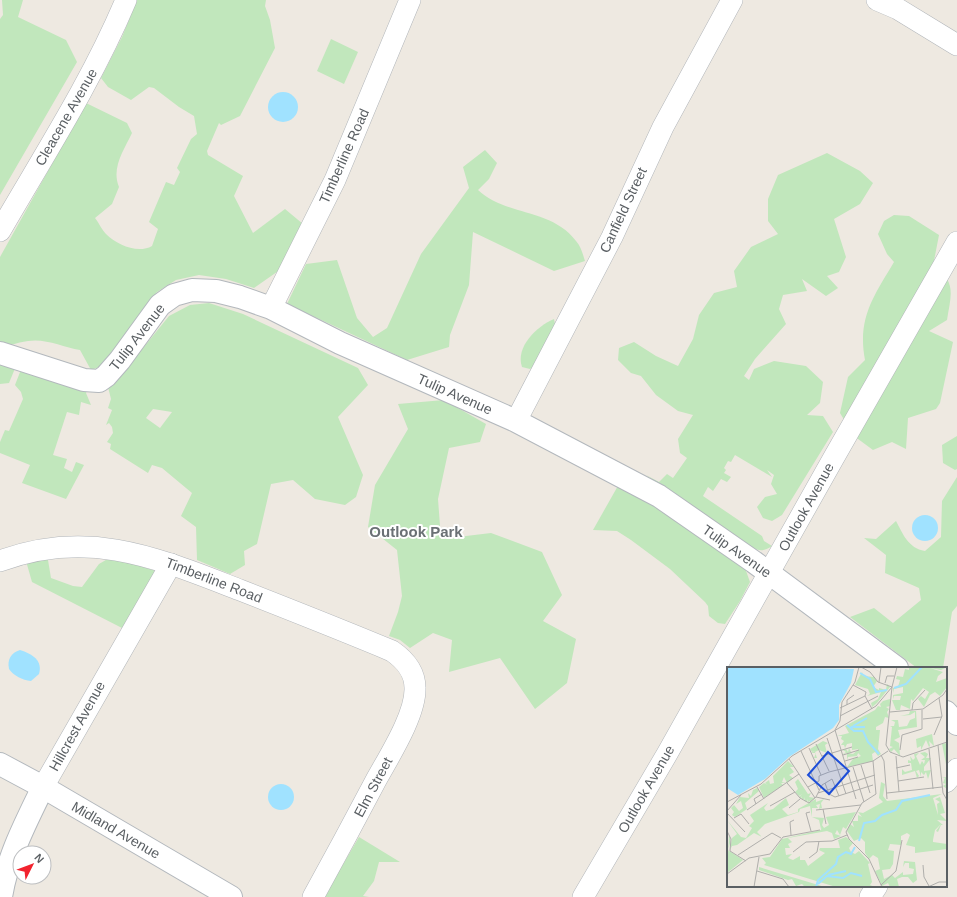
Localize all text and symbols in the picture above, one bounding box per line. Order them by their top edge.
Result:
street label: Cleacene Avenue [32,65,100,168]
street label: Timberline Road [316,106,372,206]
street label: Canfield Street [596,165,650,255]
street label: Tulip Avenue [106,300,168,374]
street label: Tulip Avenue [415,370,495,418]
street label: Outlook Avenue [775,460,837,554]
street label: Tulip Avenue [700,521,775,581]
district label: Outlook Park [369,523,463,540]
street label: Timberline Road [163,554,265,606]
inset map [727,667,947,887]
street label: Hillcrest Avenue [46,678,108,774]
street label: Outlook Avenue [614,742,678,836]
street label: Elm Street [351,754,395,820]
street label: Midland Avenue [69,798,163,862]
north arrow [12,845,52,885]
text: N [32,851,47,865]

